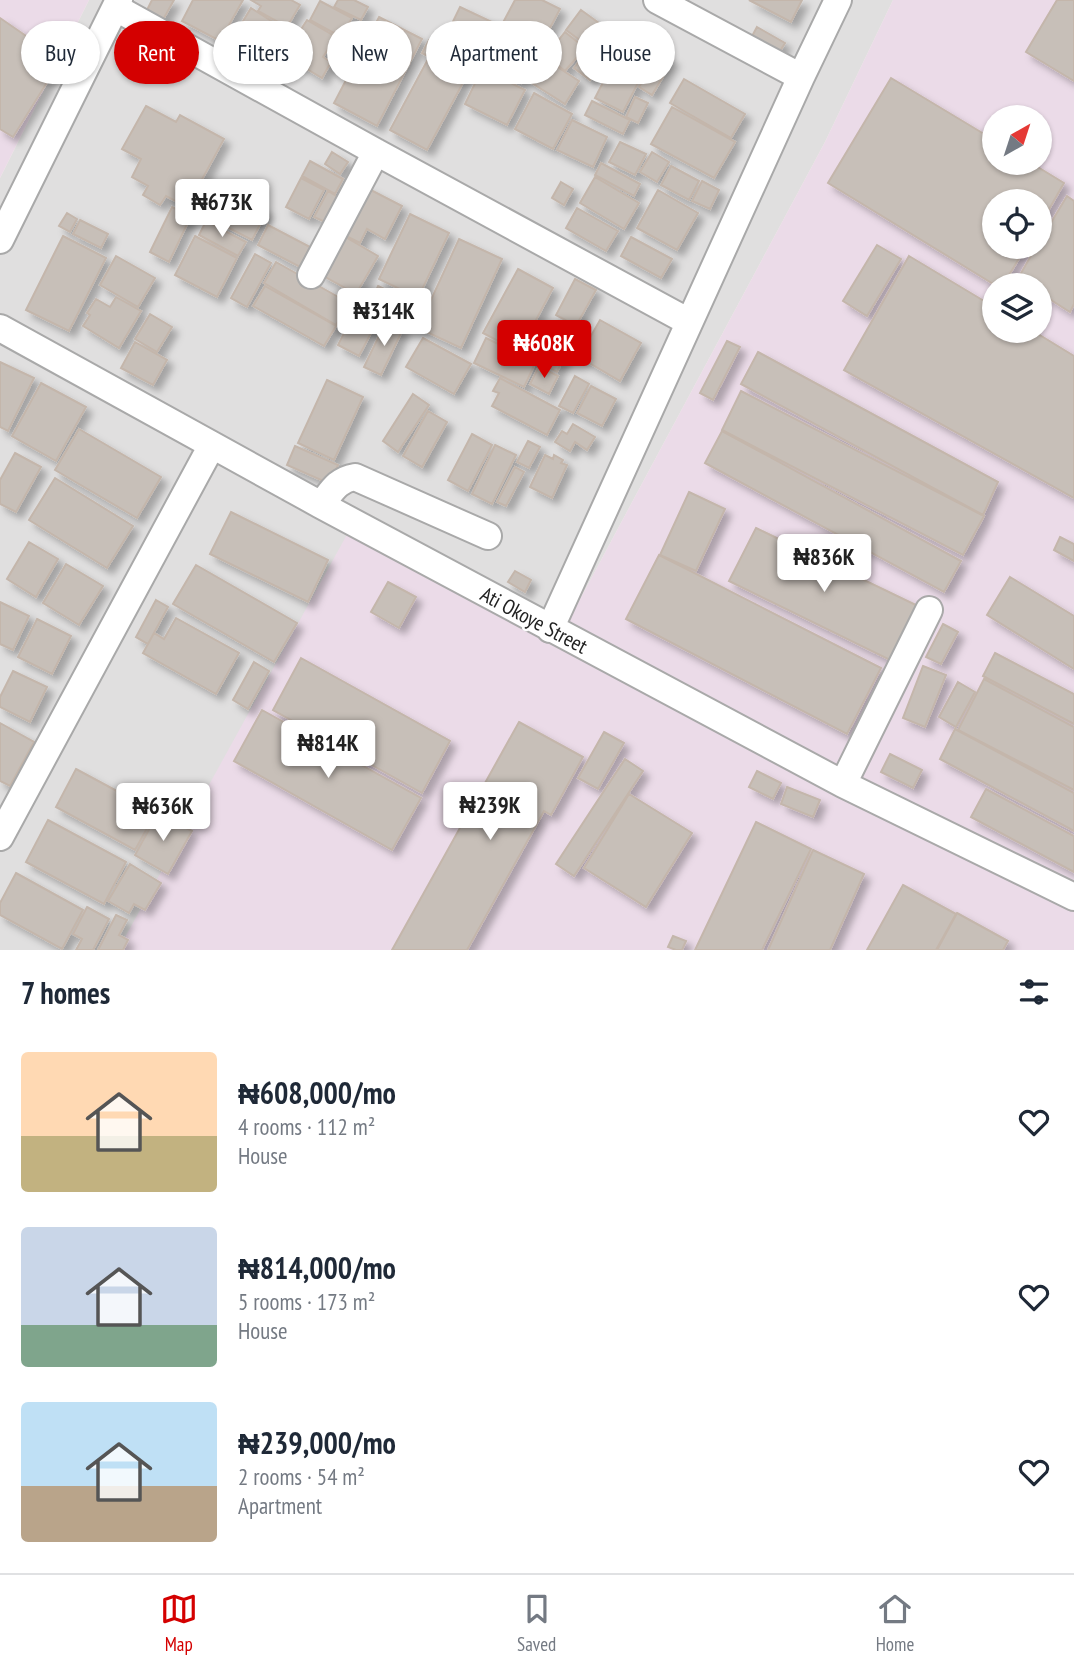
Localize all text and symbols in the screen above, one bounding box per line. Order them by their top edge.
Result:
chip: Buy [21,21,100,84]
chip: Rent [114,21,199,84]
chip: Filters [213,21,313,84]
chip: New [327,21,412,84]
chip: Apartment [426,21,562,84]
chip: House [576,21,675,84]
north arrow [982,105,1052,175]
map controls [982,105,1052,343]
pin: ₦673K [173,180,271,239]
text: ₦673K [191,187,253,216]
button: locate [982,189,1052,259]
button: layers [982,273,1052,343]
pin: ₦314K [335,288,433,348]
text: ₦314K [353,296,415,325]
pin: ₦608K [495,320,593,380]
text: ₦608K [513,328,575,357]
pin: ₦836K [775,534,873,594]
text: ₦836K [793,542,855,571]
street label: Ati Okoye Street [476,581,592,660]
pin: ₦814K [279,720,377,780]
text: ₦814K [297,728,359,757]
pin: ₦239K [441,782,539,842]
pin: ₦636K [114,784,212,843]
text: ₦239K [459,790,521,819]
text: ₦636K [132,791,194,820]
text: 7 homes [21,973,110,1012]
icon: filters [1015,973,1053,1011]
text: ₦608,000/mo [238,1073,396,1112]
icon: home [77,1080,161,1164]
icon: heart [1015,1103,1053,1141]
text: 4 rooms · 112 m² [238,1112,375,1141]
text: House [238,1141,288,1170]
text: ₦814,000/mo [238,1248,396,1287]
icon: home [77,1255,161,1339]
icon: heart [1015,1278,1053,1316]
text: 5 rooms · 173 m² [238,1287,375,1316]
text: House [238,1316,288,1345]
text: ₦239,000/mo [238,1423,396,1462]
icon: home [77,1430,161,1514]
icon: heart [1015,1453,1053,1491]
text: 2 rooms · 54 m² [238,1462,365,1491]
text: Apartment [238,1491,322,1520]
tab: Map [160,1590,198,1656]
tab: Saved [517,1590,556,1656]
tab: Home [876,1590,914,1656]

